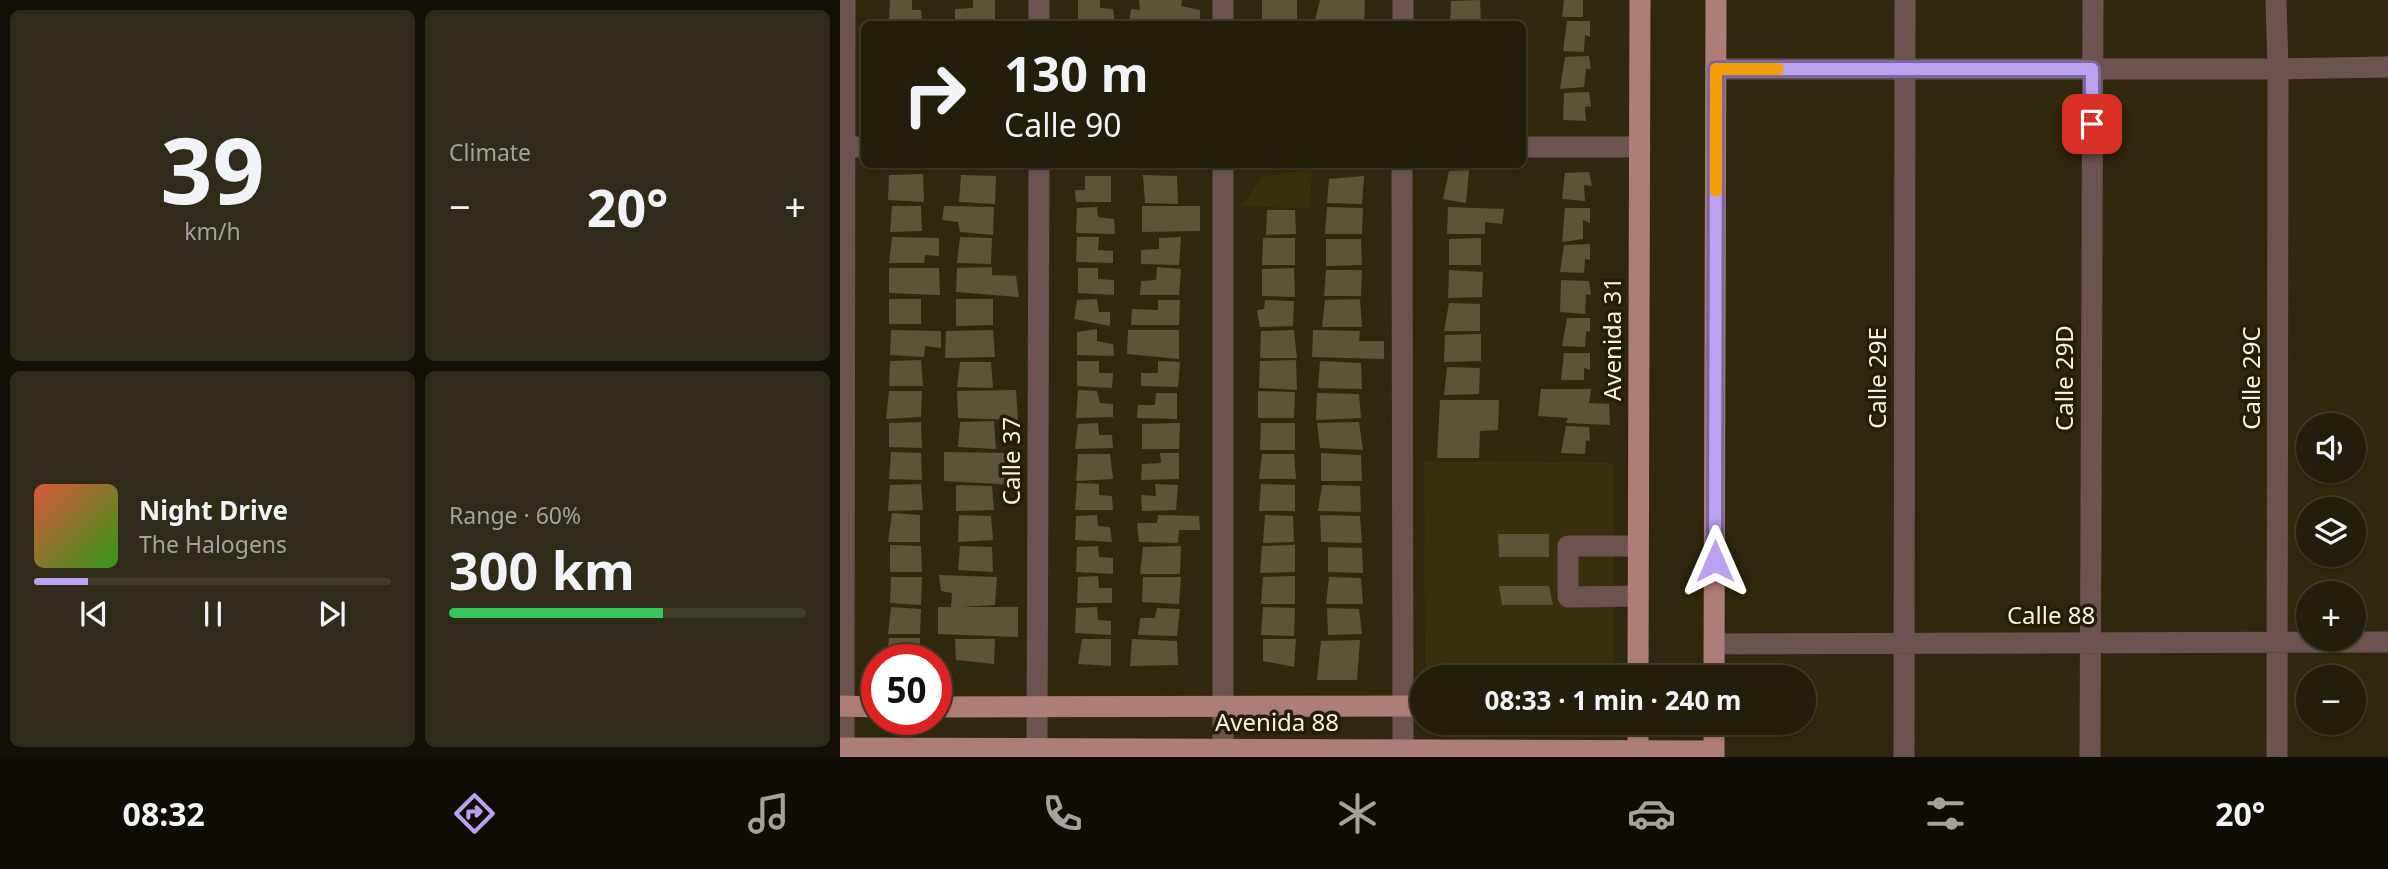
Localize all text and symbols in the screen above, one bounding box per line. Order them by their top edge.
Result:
text: 130 m [1004,40,1149,106]
icon: right [889,49,980,140]
pin [2062,94,2122,154]
text: Calle 90 [1004,103,1122,146]
icon: arrive [2073,105,2111,143]
text: 39 [160,107,265,231]
text: Climate [449,136,531,168]
text: 20° [587,171,668,242]
text: − [449,180,471,232]
text: + [784,180,806,232]
text: km/h [184,215,241,247]
street label: Avenida 31 [1595,277,1628,401]
street label: Calle 29D [2047,325,2080,431]
street label: Calle 29C [2234,326,2267,430]
street label: Calle 29E [1860,327,1893,429]
map controls [2296,413,2366,735]
button: sound [2296,413,2366,483]
street label: Calle 37 [994,417,1027,505]
text: Night Drive [139,492,288,528]
button: layers [2296,497,2366,567]
text: Range · 60% [449,499,581,531]
position arrow [1678,524,1752,598]
text: The Halogens [139,528,287,560]
text: 300 km [449,534,635,605]
button: + [2296,581,2366,651]
icon: previous [75,595,113,633]
icon: pause [194,595,232,633]
icon: next [313,595,351,633]
street label: Calle 88 [2007,598,2095,631]
speed limit sign: 50 [861,644,952,735]
button: − [2296,665,2366,735]
text: 08:33 · 1 min · 240 m [1485,682,1741,718]
street label: Avenida 88 [1215,705,1339,738]
icon: directions [450,789,499,838]
icon: music [744,789,793,838]
icon: phone [1038,789,1087,838]
icon: climate [1333,789,1382,838]
icon: car [1627,789,1676,838]
icon: filters [1921,789,1970,838]
text: 08:32 [123,792,205,835]
text: 20° [2215,792,2265,835]

